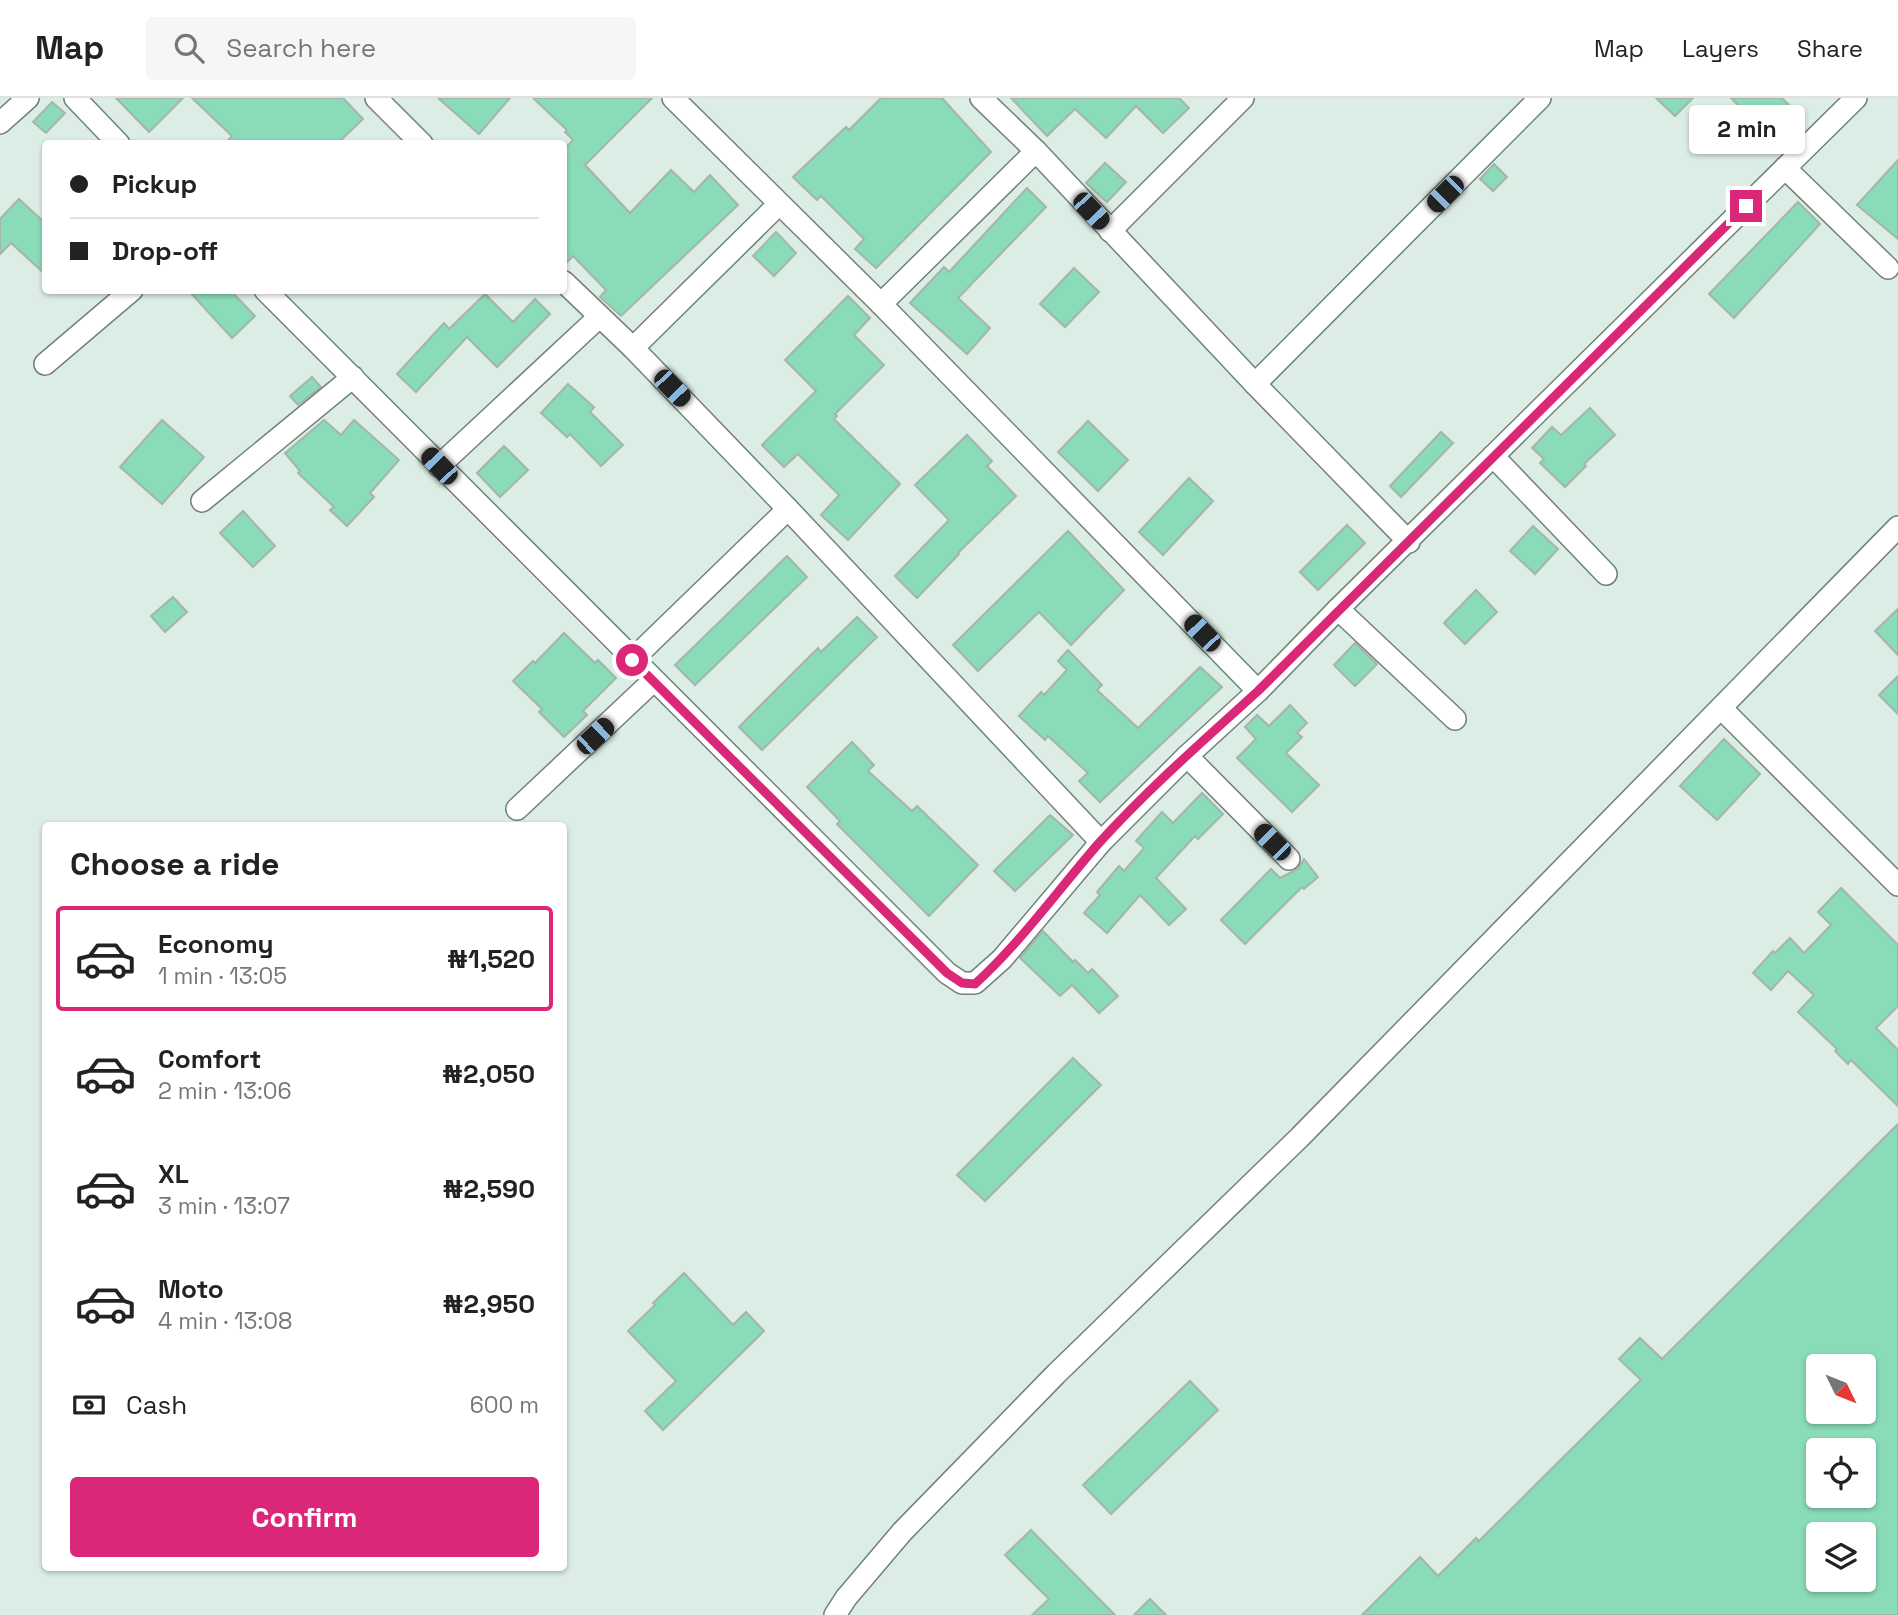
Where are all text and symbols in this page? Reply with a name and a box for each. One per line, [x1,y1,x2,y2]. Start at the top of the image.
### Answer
search box [146,17,636,80]
text: Map [35,27,104,69]
icon: search [170,29,208,67]
text: Search here [226,31,376,65]
text: Map [1594,33,1644,64]
text: Layers [1682,33,1759,64]
text: Share [1797,33,1863,64]
callout: 2 min [1688,105,1804,154]
text: 2 min [1717,114,1777,144]
text: Pickup [112,167,197,201]
car [1423,172,1468,216]
car [1069,188,1114,234]
route end [1730,190,1762,222]
text: Drop-off [112,234,218,268]
car [650,366,695,410]
car [417,444,462,488]
car [1180,611,1225,655]
route start [616,644,648,676]
car [573,714,618,758]
car [1250,820,1295,864]
text: Choose a ride [70,844,280,884]
icon: car [74,927,137,990]
text: Economy [158,927,274,961]
text: ₦1,520 [447,942,535,976]
text: 1 min · 13:05 [158,961,287,991]
icon: car [74,1042,137,1105]
text: Comfort [158,1042,261,1076]
text: ₦2,050 [442,1057,535,1091]
text: 2 min · 13:06 [158,1076,292,1106]
icon: car [74,1157,137,1220]
text: XL [158,1157,189,1191]
text: ₦2,590 [442,1172,535,1206]
text: 3 min · 13:07 [158,1191,290,1221]
icon: car [74,1272,137,1335]
text: Moto [158,1272,224,1306]
text: ₦2,950 [442,1287,535,1321]
text: 4 min · 13:08 [158,1306,292,1336]
north arrow [1806,1354,1876,1424]
map controls [1806,1354,1876,1592]
icon: cash [70,1386,108,1424]
text: Cash [126,1388,187,1422]
text: 600 m [470,1390,539,1420]
button: locate [1806,1438,1876,1508]
button: Confirm [70,1477,539,1557]
button: layers [1806,1522,1876,1592]

